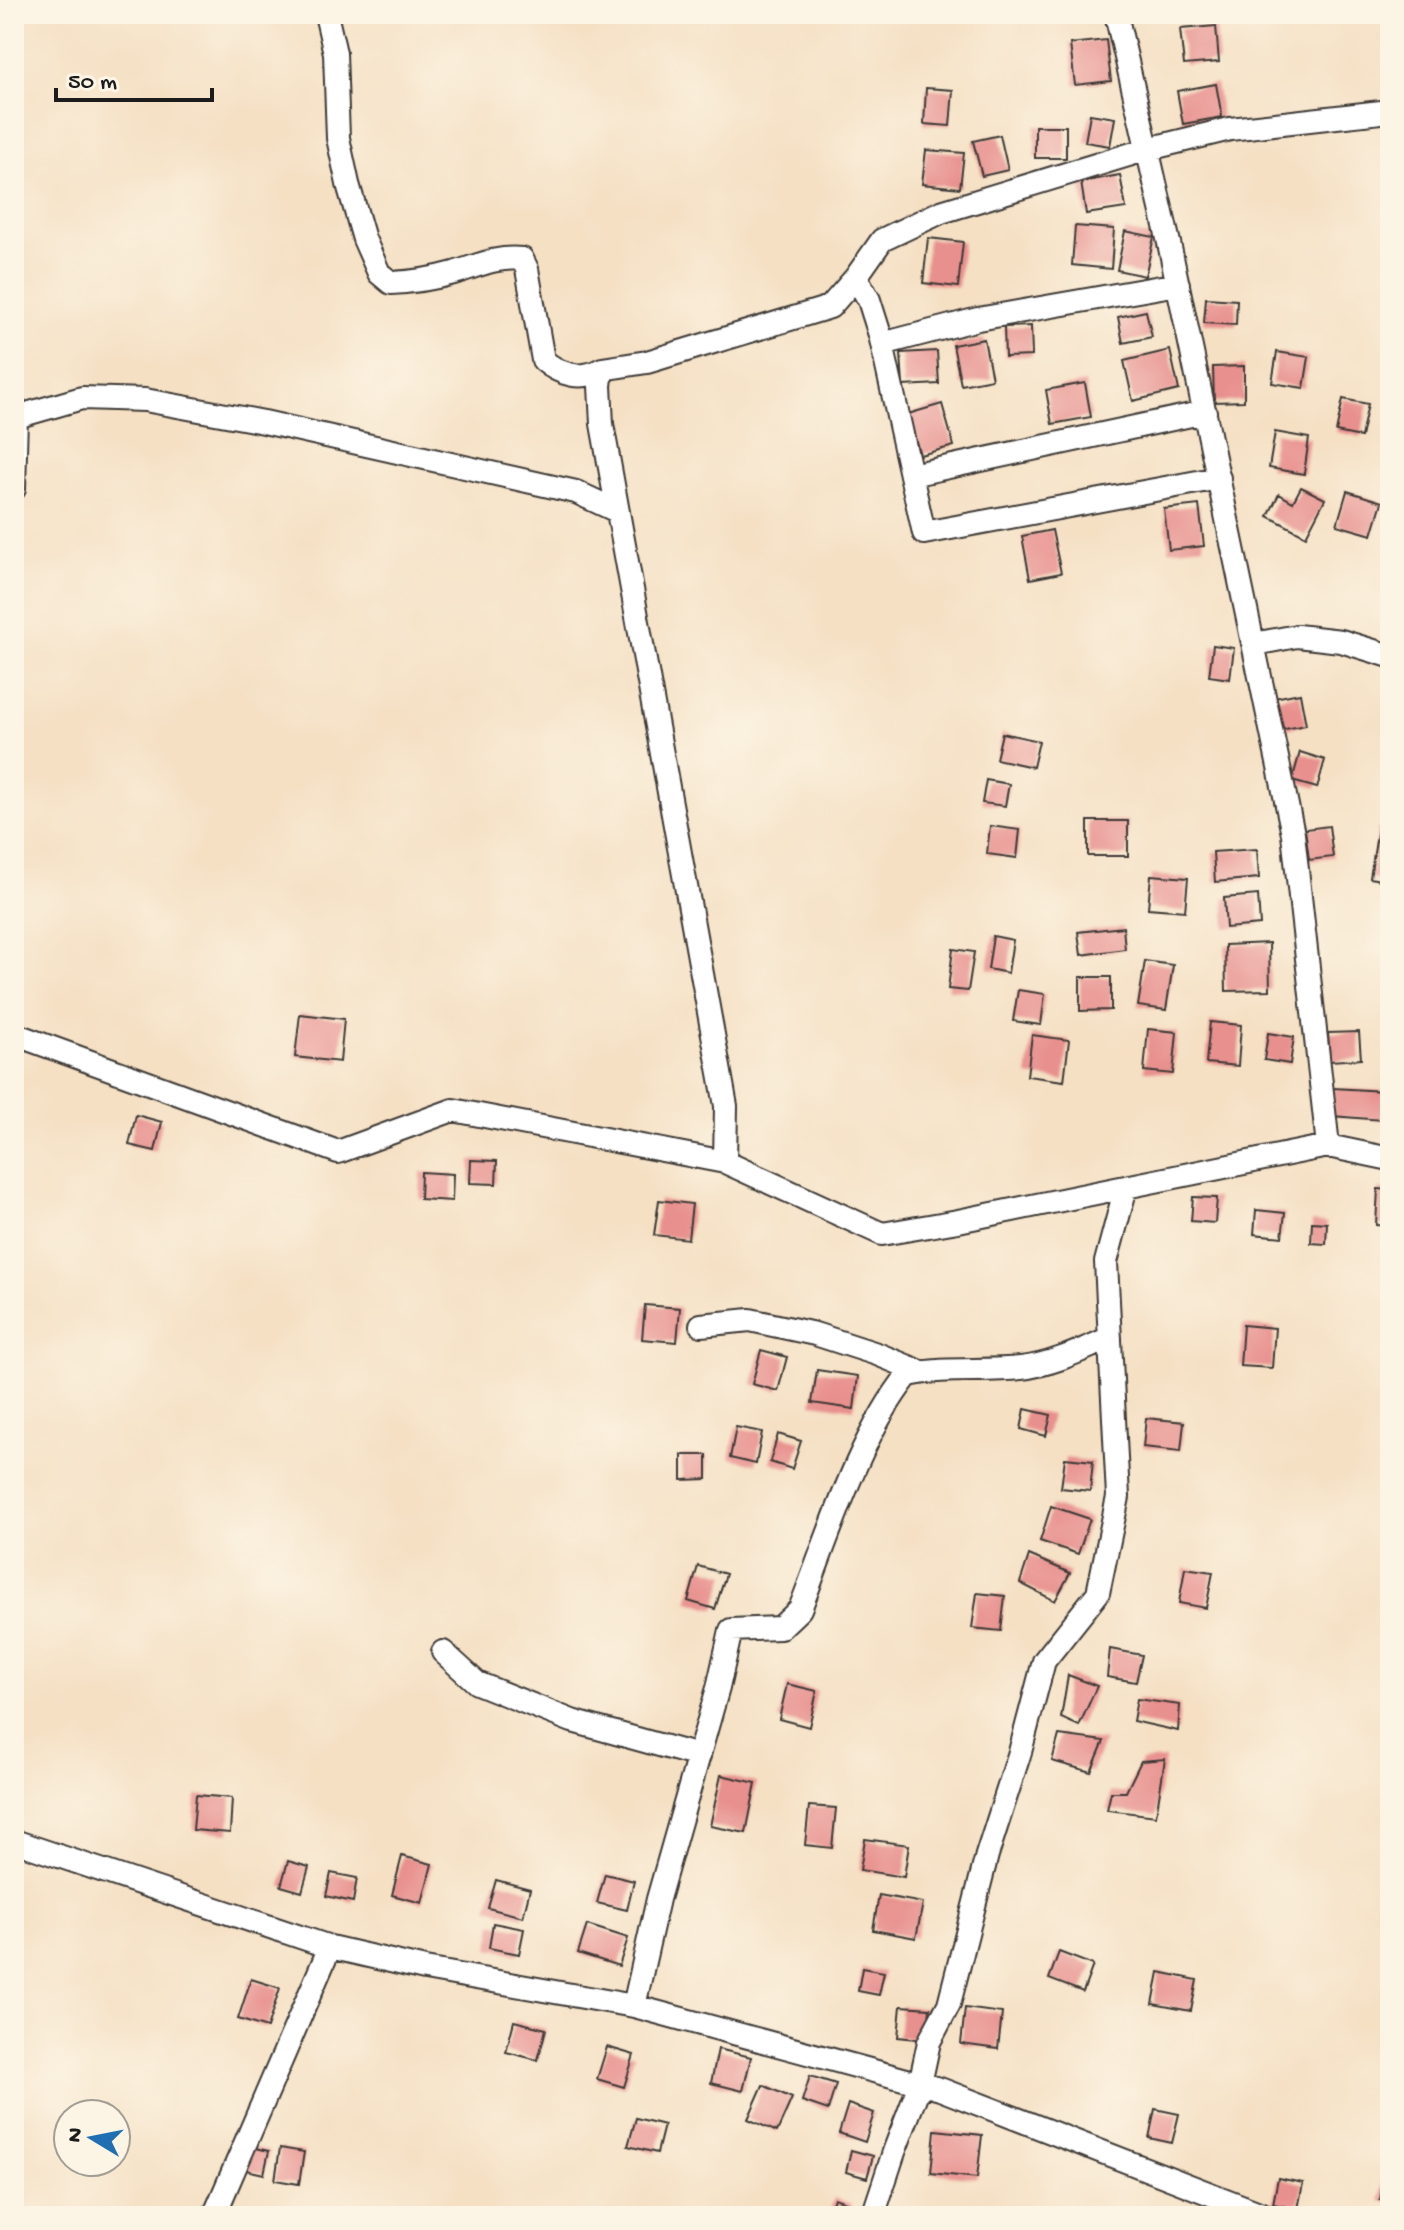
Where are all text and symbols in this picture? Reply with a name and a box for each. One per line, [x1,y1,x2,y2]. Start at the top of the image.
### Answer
scale bar [56,52,212,102]
text: 50 m [68,69,117,98]
north arrow [52,2098,132,2178]
text: N [62,2126,90,2145]

